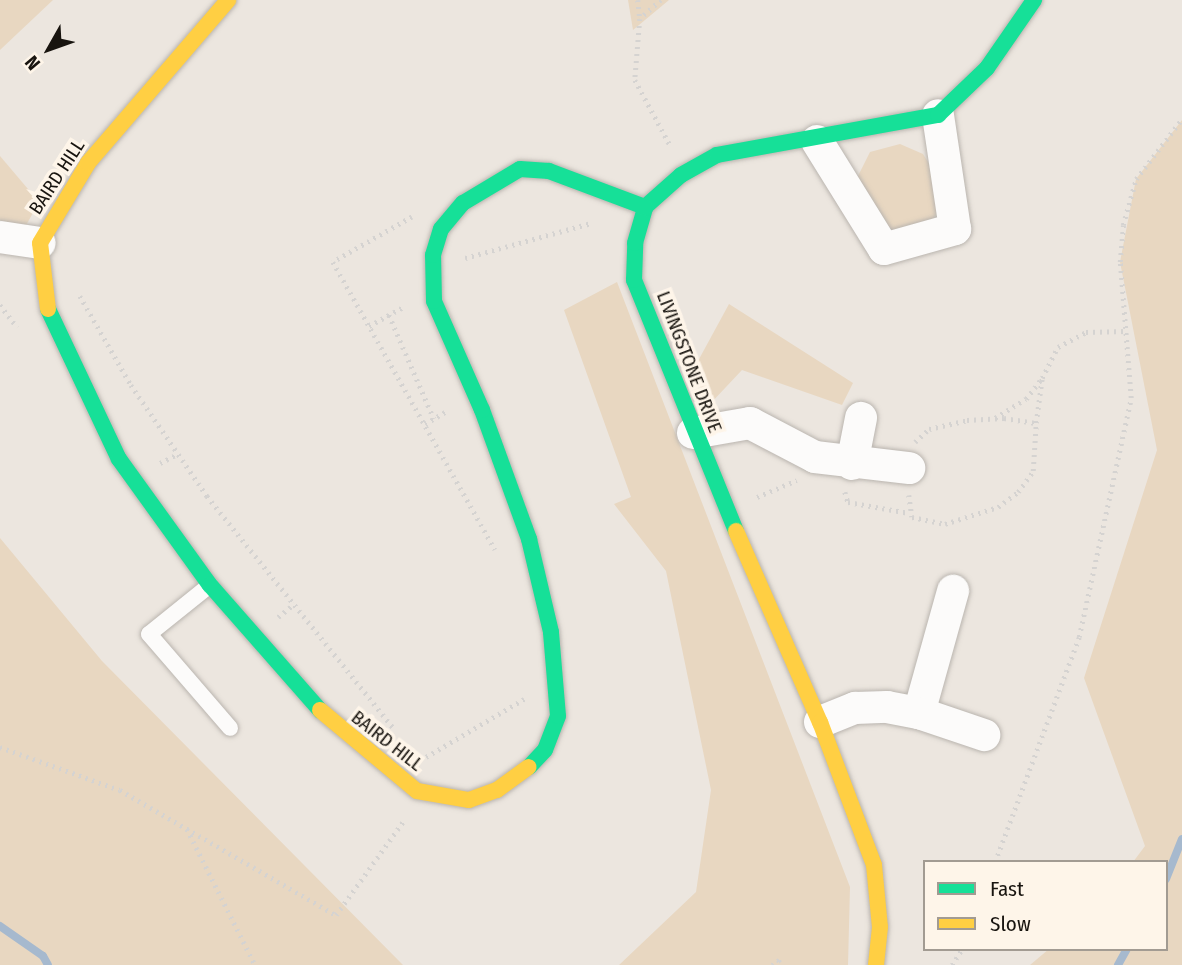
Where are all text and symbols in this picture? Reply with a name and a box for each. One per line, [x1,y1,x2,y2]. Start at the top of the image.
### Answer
north arrow [14,14,84,84]
text: N [20,51,45,75]
street label: BAIRD HILL [24,135,90,219]
street label: LIVINGSTONE DRIVE [652,288,726,436]
street label: BAIRD HILL [347,706,427,776]
legend [923,860,1168,951]
text: Fast [990,876,1024,902]
text: Slow [990,911,1031,937]

